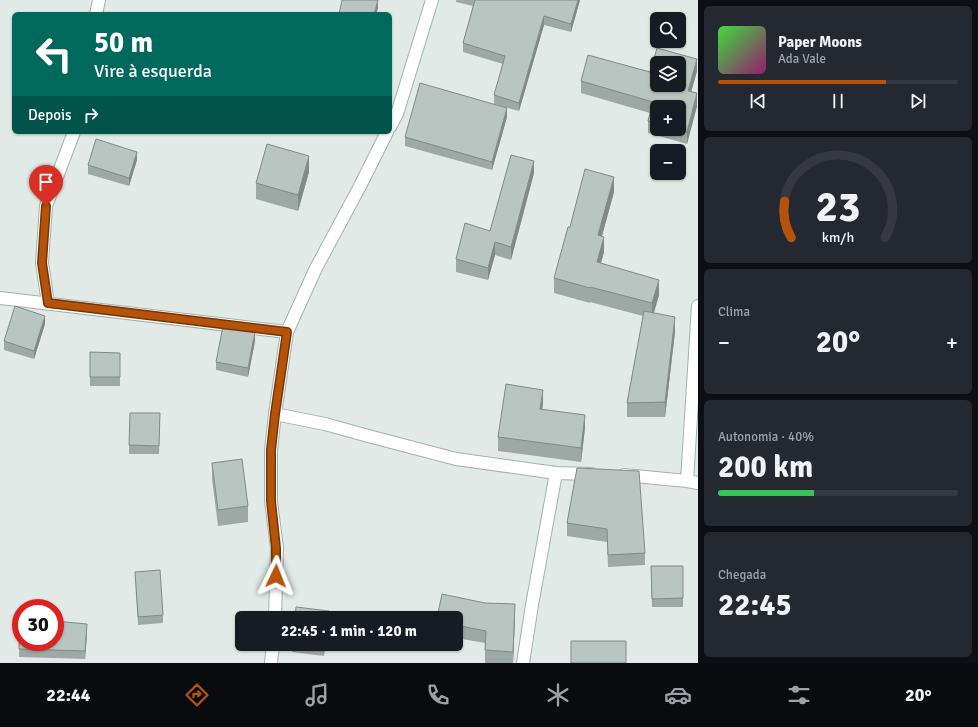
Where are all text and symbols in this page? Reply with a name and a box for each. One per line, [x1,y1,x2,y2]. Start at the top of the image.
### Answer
map controls [650,12,686,180]
button: search [650,12,686,48]
text: 50 m [94,26,153,60]
icon: left [28,28,80,80]
text: Paper Moons [778,33,862,51]
text: Ada Vale [778,51,826,67]
button: layers [650,56,686,92]
text: Vire à esquerda [94,60,212,82]
icon: previous [747,90,769,112]
icon: pause [827,90,849,112]
icon: next [907,90,929,112]
button: + [650,100,686,136]
icon: right [80,104,102,126]
text: Depois [28,106,72,124]
button: − [650,144,686,180]
pin [29,165,63,206]
icon: arrive [35,171,57,193]
text: 23 [816,182,860,233]
text: km/h [822,229,854,246]
text: Clima [718,304,750,320]
text: 20° [816,324,860,361]
text: − [718,329,730,356]
text: + [946,329,958,356]
text: Autonomia · 40% [718,429,814,445]
text: 200 km [718,449,813,486]
position arrow [255,555,297,597]
text: Chegada [718,567,766,583]
text: 22:45 [718,587,792,624]
speed limit sign: 30 [12,599,64,651]
text: 22:45 · 1 min · 120 m [281,622,417,640]
icon: directions [183,681,211,709]
icon: music [303,681,331,709]
icon: phone [424,681,452,709]
icon: climate [544,681,572,709]
icon: car [664,681,692,709]
icon: filters [785,681,813,709]
text: 22:44 [46,684,90,706]
text: 20° [905,684,932,706]

